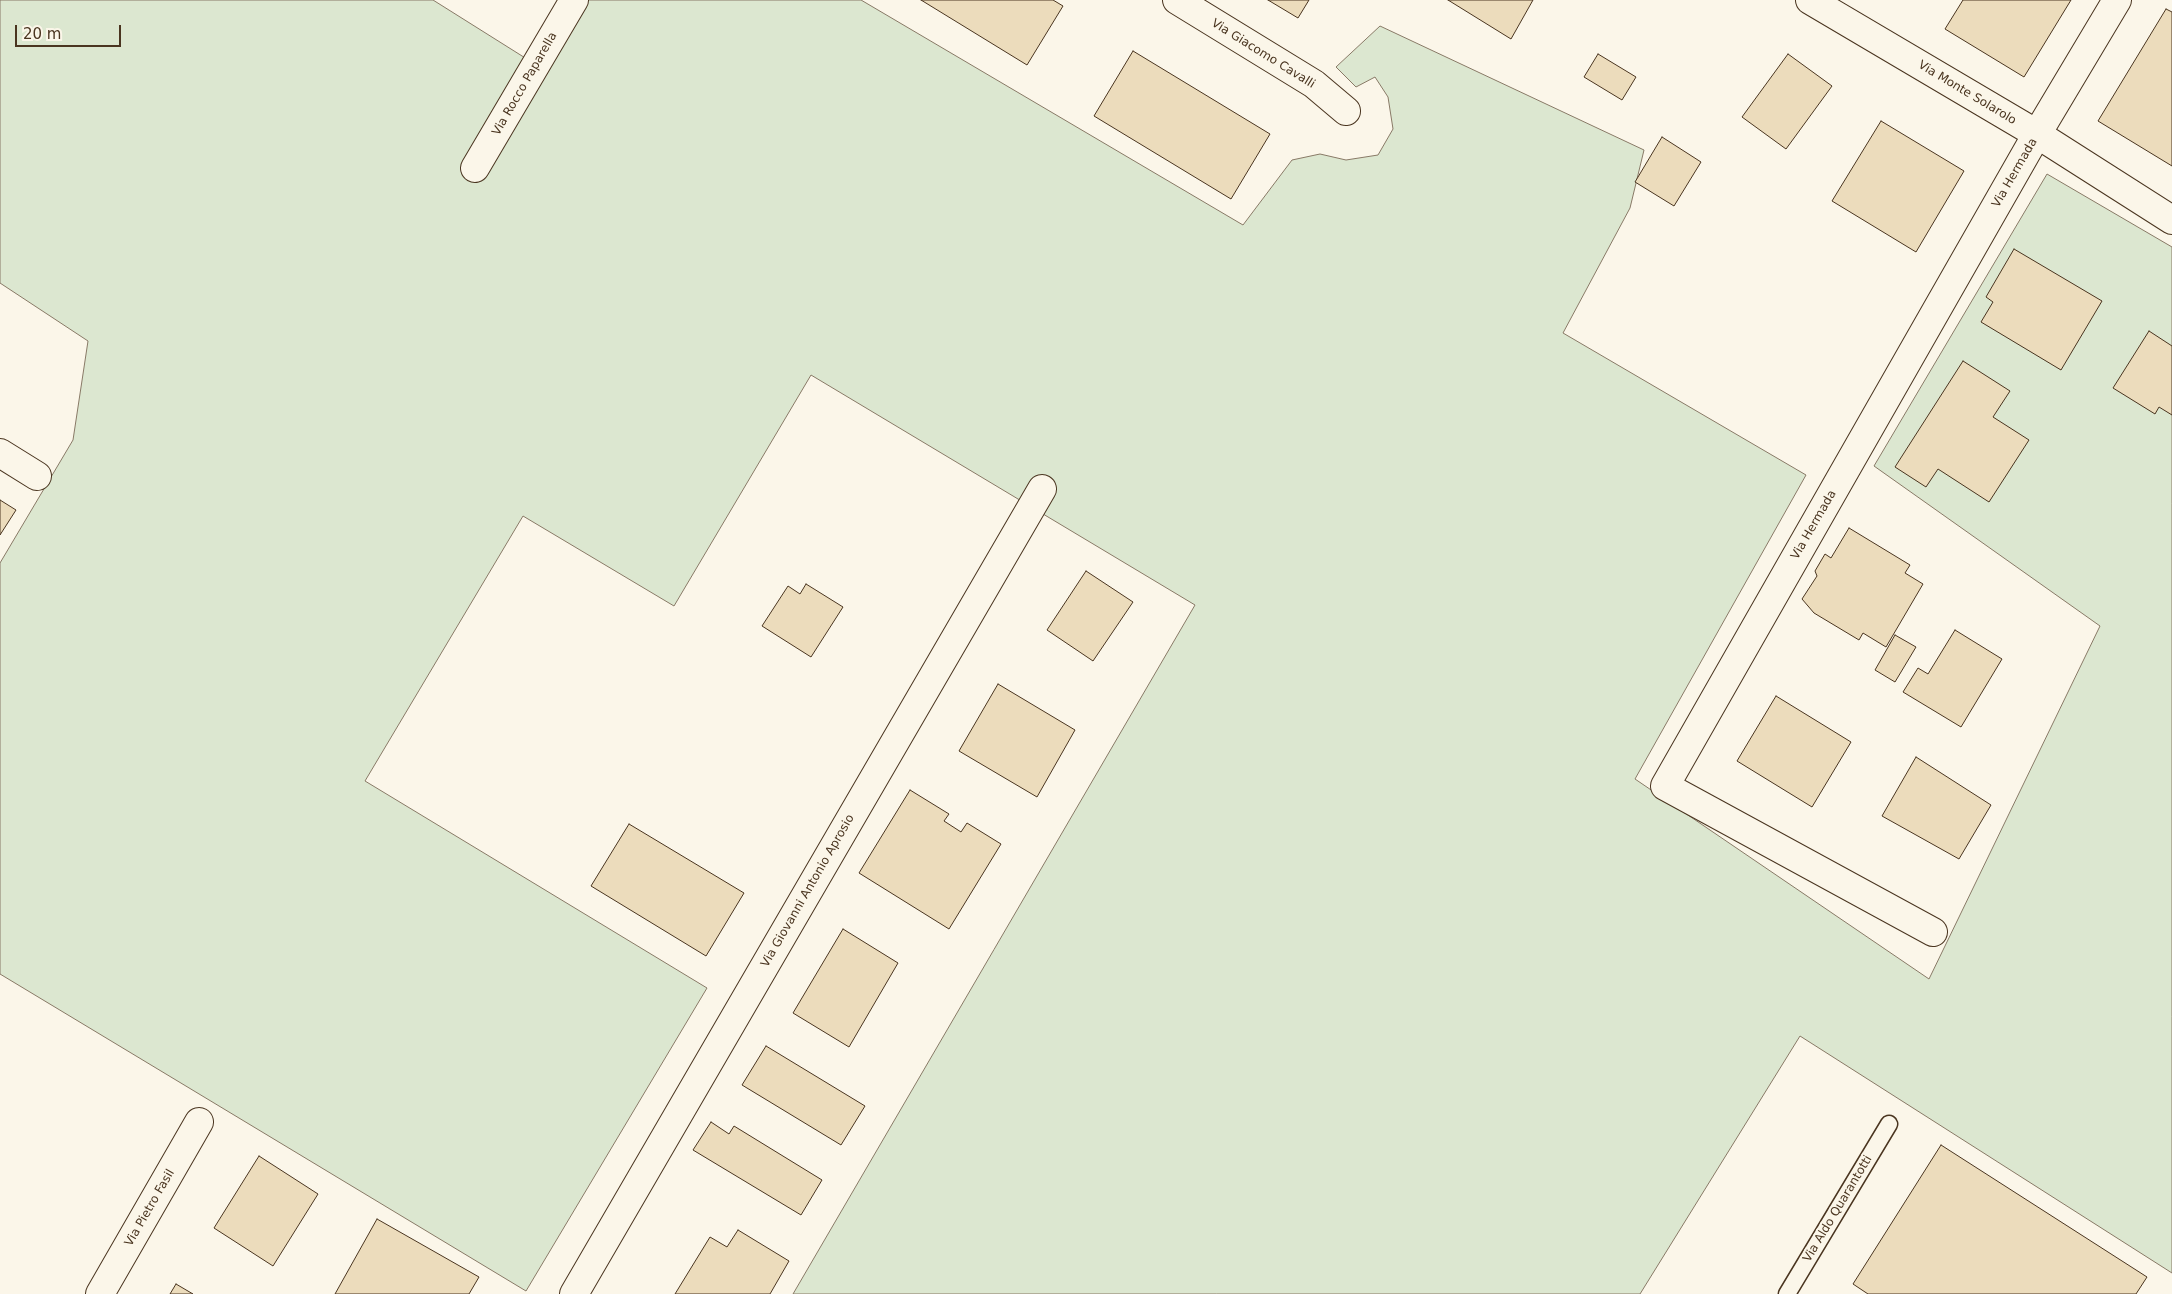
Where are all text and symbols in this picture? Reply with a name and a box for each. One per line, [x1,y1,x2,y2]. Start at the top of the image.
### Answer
scale bar [18,15,124,47]
street label: Via Giacomo Cavalli [1209,16,1317,92]
text: 20 m [23,25,61,43]
street label: Via Rocco Paparella [490,30,560,138]
street label: Via Monte Solarolo [1915,58,2019,128]
street label: Via Hermada [1989,136,2041,210]
street label: Via Hermada [1788,488,1840,562]
street label: Via Giovanni Antonio Aprosio [758,812,858,970]
street label: Via Aldo Quarantotti [1800,1153,1876,1265]
street label: Via Pietro Fasil [122,1167,178,1249]

